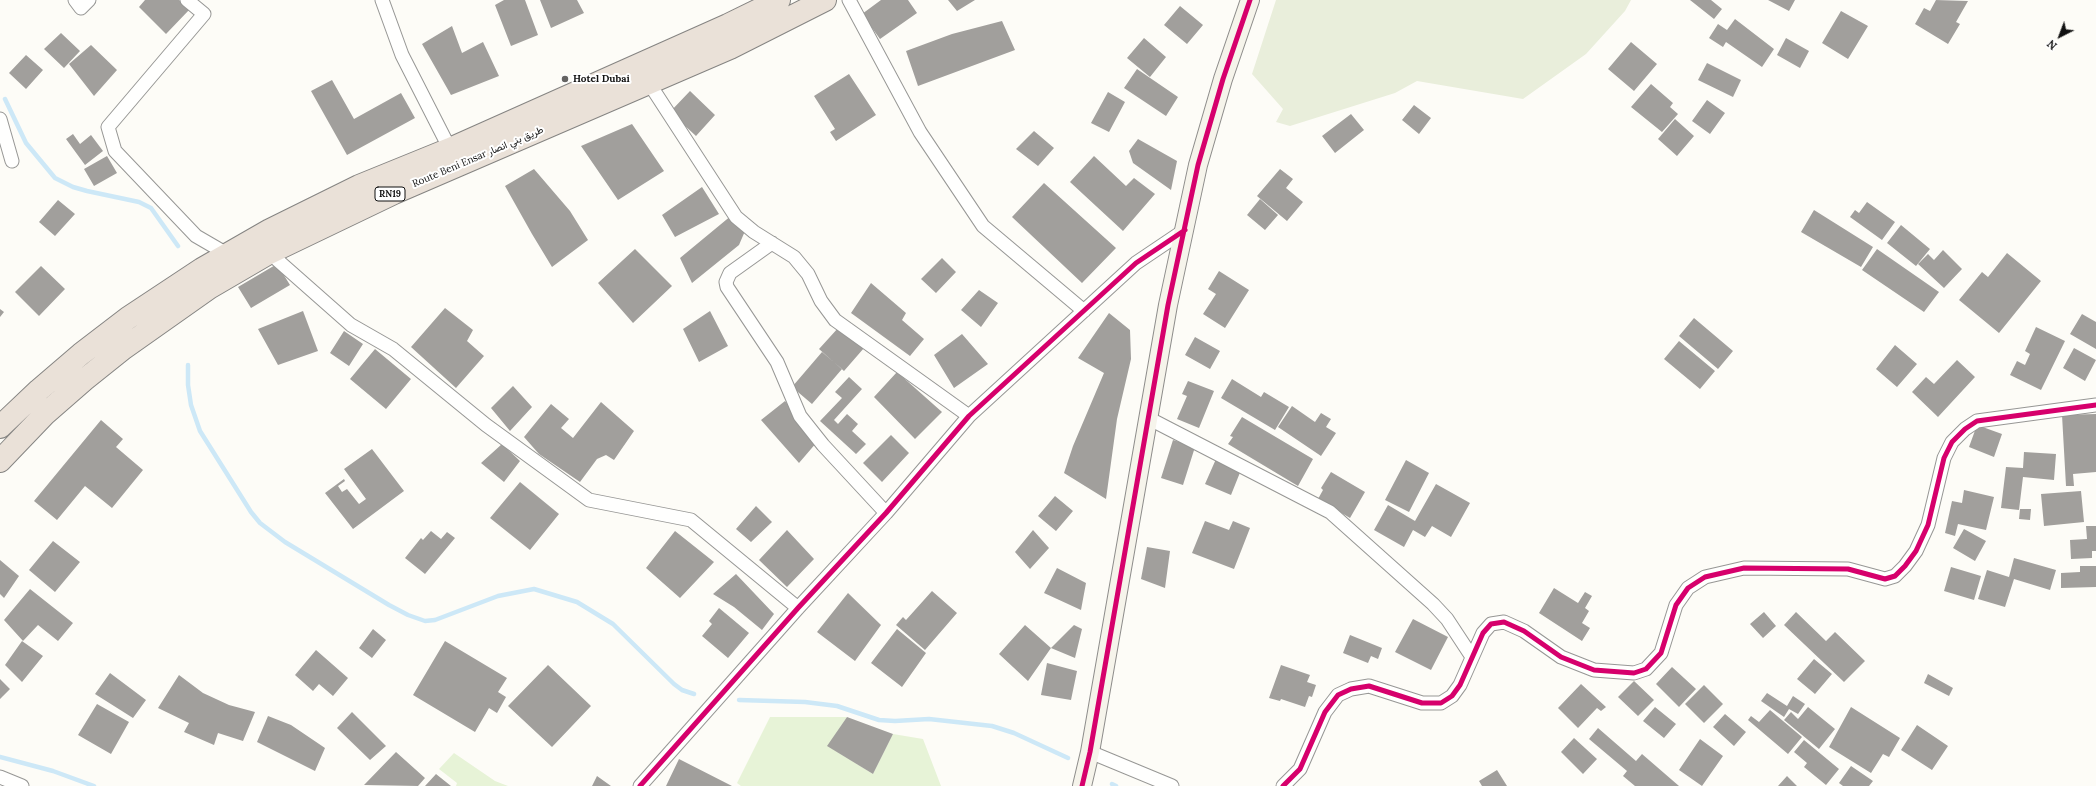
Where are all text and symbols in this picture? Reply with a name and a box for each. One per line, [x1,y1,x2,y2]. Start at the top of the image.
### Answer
north arrow [2040,16,2080,56]
text: N [2044,37,2060,53]
place label: Hotel Dubai [573,73,630,85]
marker: Hotel Dubai [560,74,570,84]
street label: Route Beni Ensar طريق بني انصار [411,124,545,190]
road number: RN19 [375,187,405,201]

